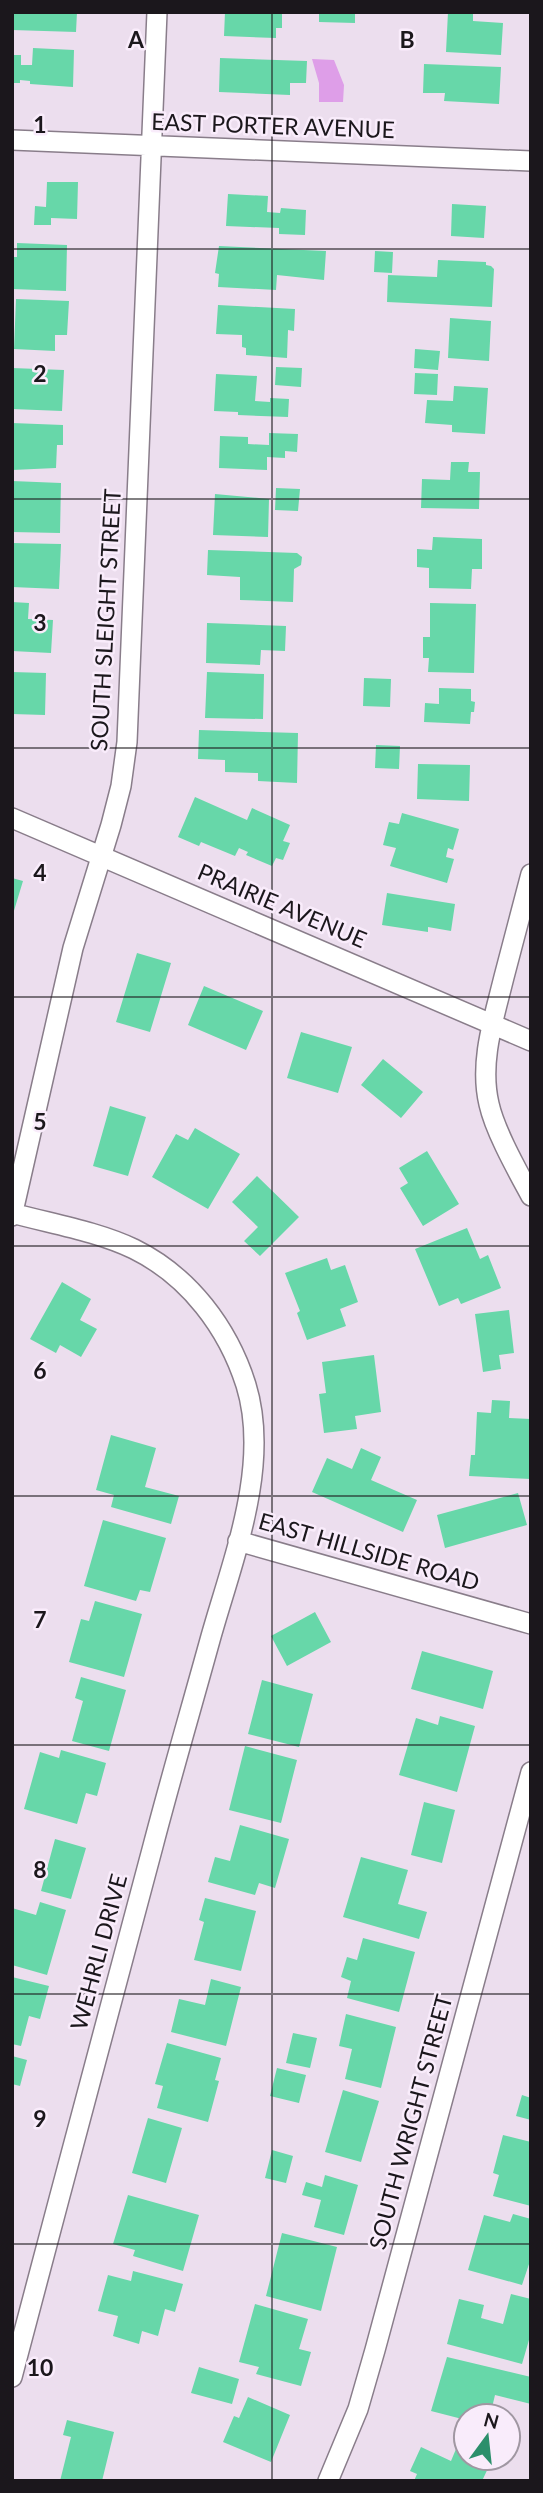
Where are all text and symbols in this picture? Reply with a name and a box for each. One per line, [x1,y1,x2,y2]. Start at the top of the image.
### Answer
text: A [127,25,145,53]
text: B [399,25,415,53]
street label: EAST PORTER AVENUE [151,107,395,143]
text: 1 [33,110,47,138]
text: 2 [33,359,47,387]
street label: SOUTH SLEIGHT STREET [84,488,126,752]
text: 3 [33,608,47,636]
street label: PRAIRIE AVENUE [194,857,371,953]
text: 4 [33,858,47,886]
text: 5 [33,1107,47,1135]
text: 6 [33,1356,47,1384]
street label: EAST HILLSIDE ROAD [256,1506,483,1596]
text: 7 [33,1605,47,1633]
text: 8 [33,1855,47,1883]
street label: WEHRLI DRIVE [64,1871,132,2033]
street label: SOUTH WRIGHT STREET [362,1991,458,2252]
text: 9 [33,2104,47,2132]
text: 10 [27,2353,53,2381]
north arrow [452,2402,522,2472]
text: N [481,2407,502,2433]

